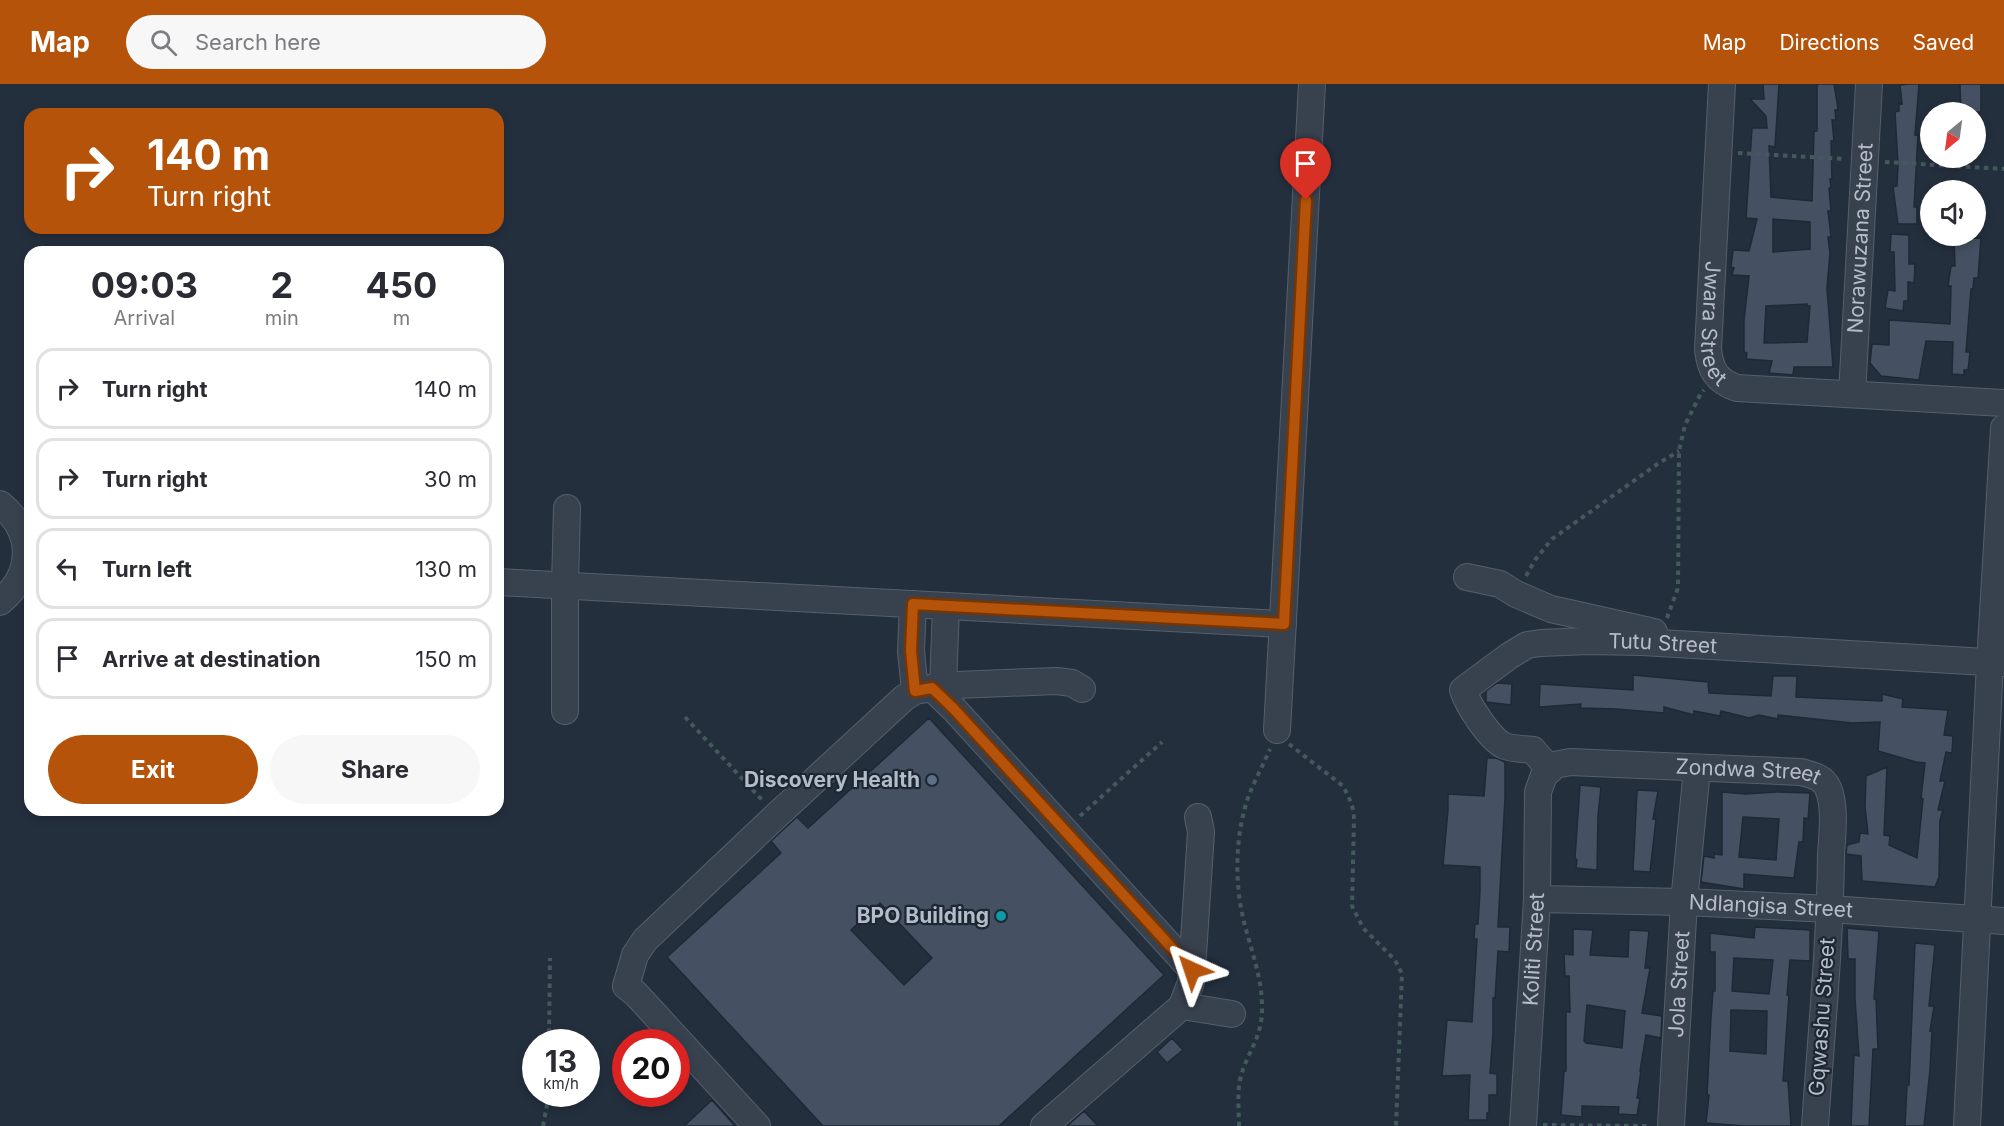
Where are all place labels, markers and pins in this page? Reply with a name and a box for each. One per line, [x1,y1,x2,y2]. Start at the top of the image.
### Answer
pin [1280,138,1331,200]
place label: Discovery Health [744,767,920,792]
marker: Discovery Health [925,773,939,787]
place label: BPO Building [857,903,989,928]
marker: BPO Building [994,909,1008,923]

